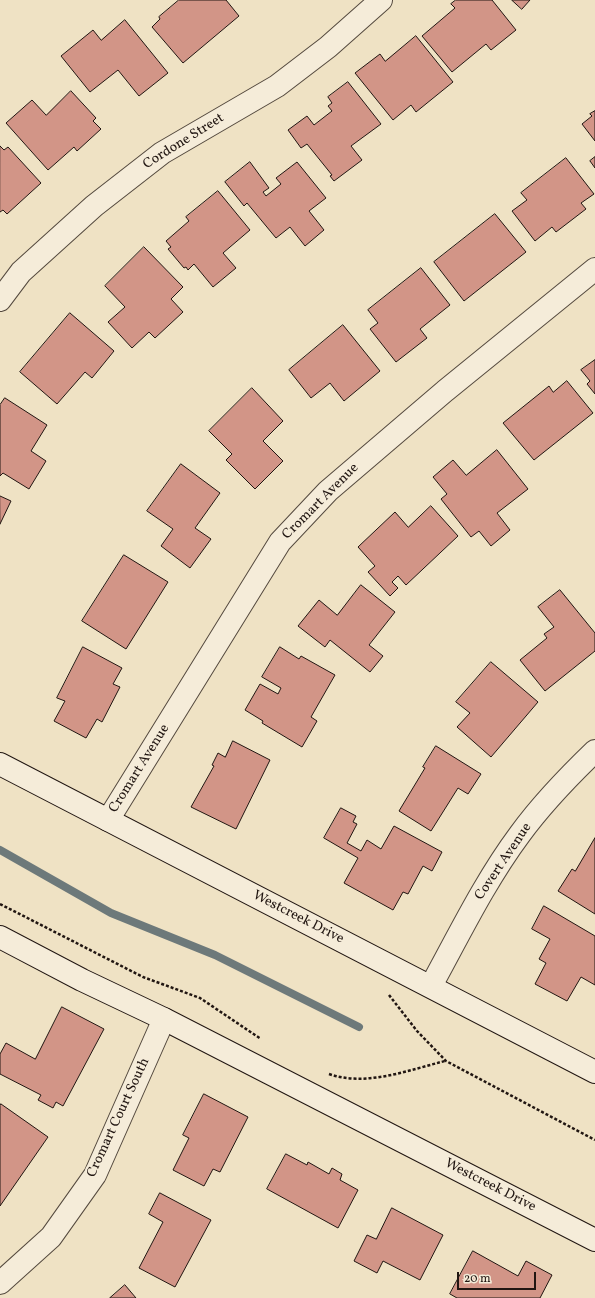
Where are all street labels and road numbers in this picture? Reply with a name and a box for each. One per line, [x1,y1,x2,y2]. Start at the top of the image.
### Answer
street label: Cordone Street [140,110,228,174]
street label: Cromart Avenue [279,460,363,544]
street label: Cromart Avenue [106,722,174,816]
street label: Covert Avenue [472,820,536,904]
street label: Westcreek Drive [249,888,347,948]
street label: Cromart Court South [84,1056,154,1180]
street label: Westcreek Drive [441,1156,539,1216]

